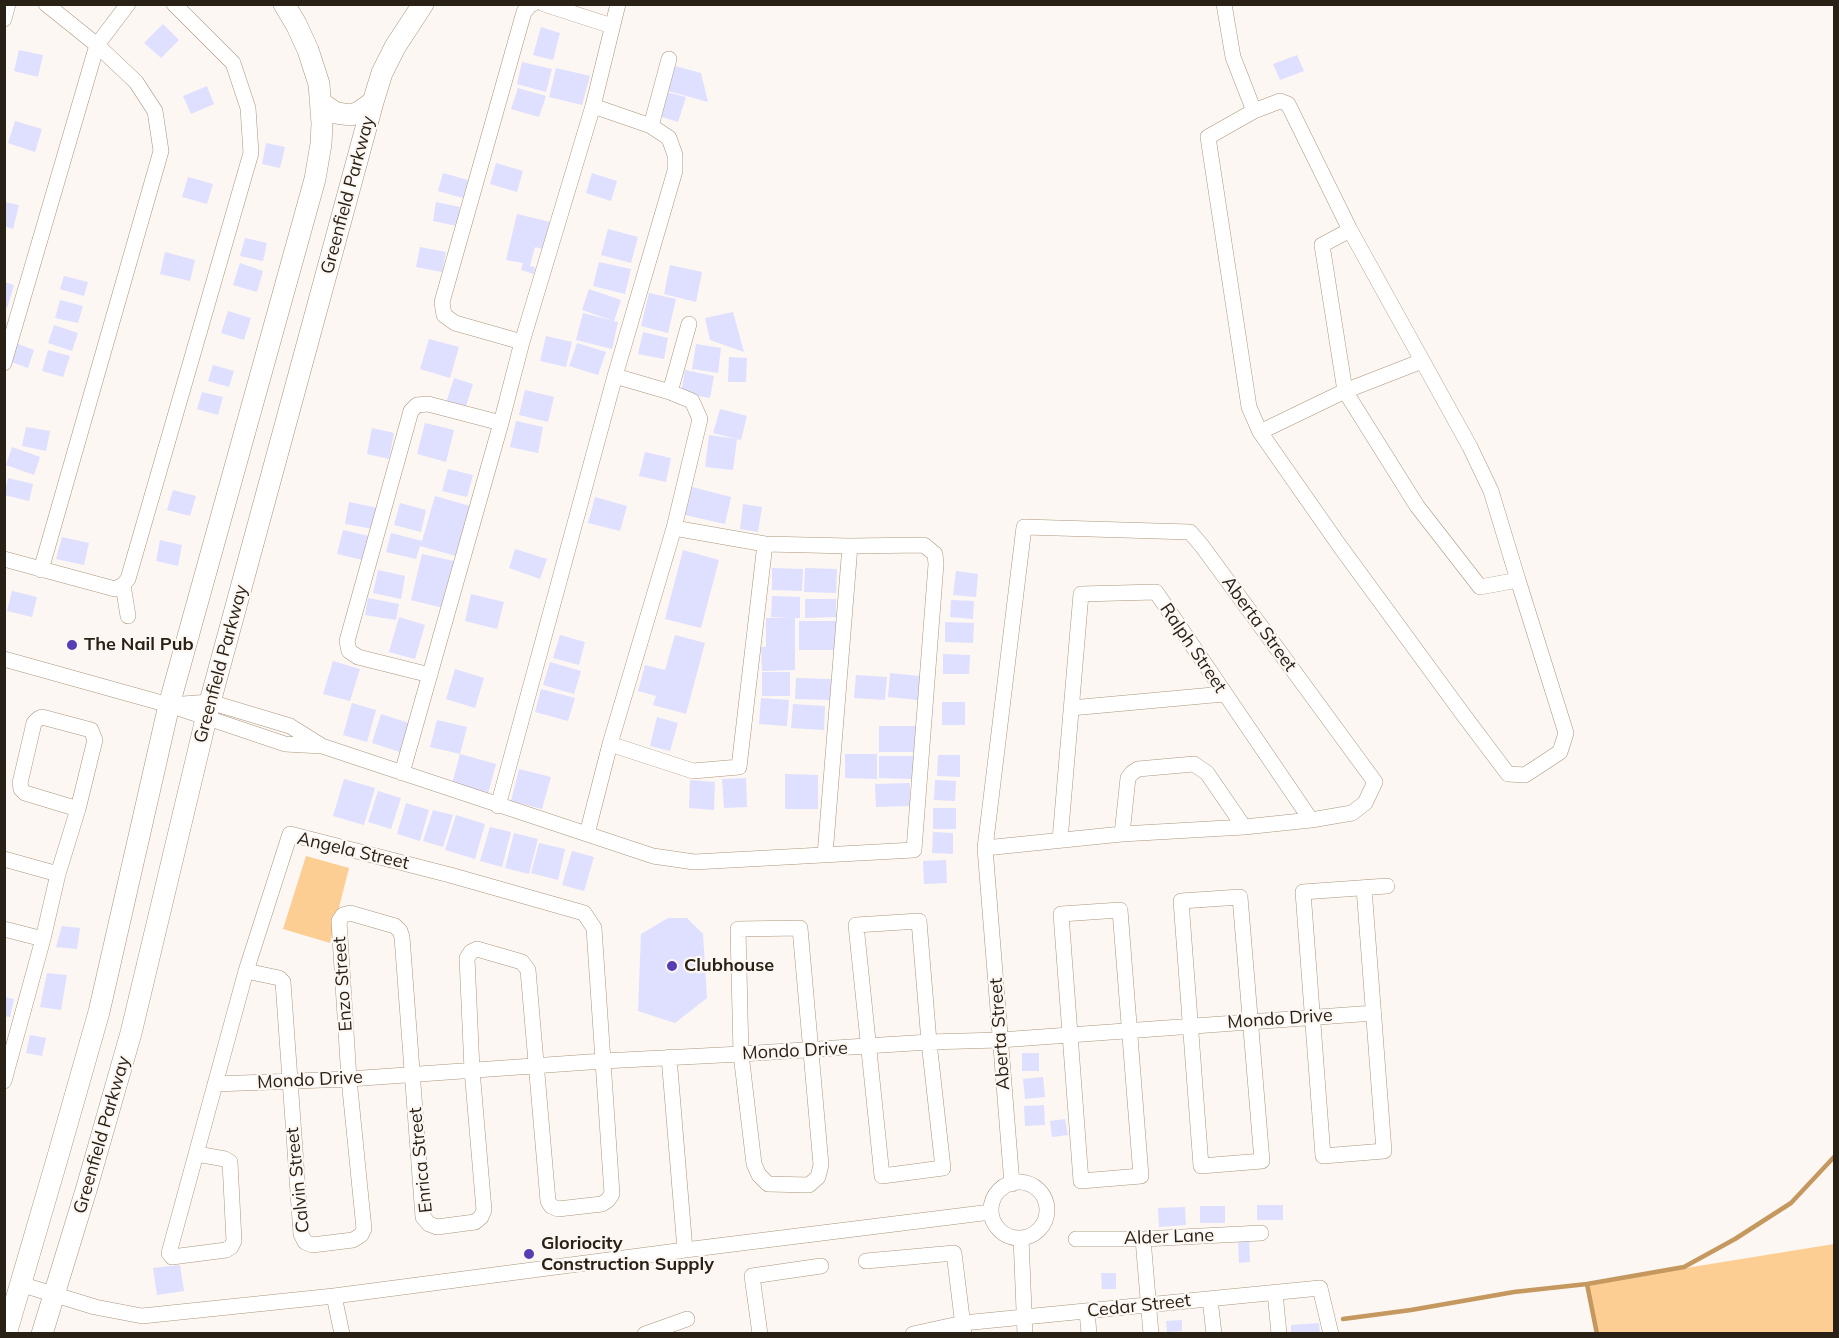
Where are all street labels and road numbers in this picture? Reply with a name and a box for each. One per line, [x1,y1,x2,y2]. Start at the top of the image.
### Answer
street label: Greenfield Parkway [316,114,380,276]
street label: Aberta Street [1217,572,1301,676]
street label: Greenfield Parkway [189,583,253,745]
street label: Ralph Street [1155,599,1231,697]
street label: Angela Street [295,828,411,874]
street label: Enzo Street [329,936,357,1032]
street label: Aberta Street [985,977,1015,1091]
street label: Mondo Drive [1227,1005,1333,1033]
street label: Mondo Drive [742,1037,848,1065]
street label: Greenfield Parkway [69,1054,135,1216]
street label: Mondo Drive [257,1066,363,1094]
street label: Enrica Street [405,1106,437,1214]
street label: Calvin Street [282,1126,314,1234]
street label: Alder Lane [1124,1225,1214,1249]
street label: Cedar Street [1086,1290,1192,1322]

